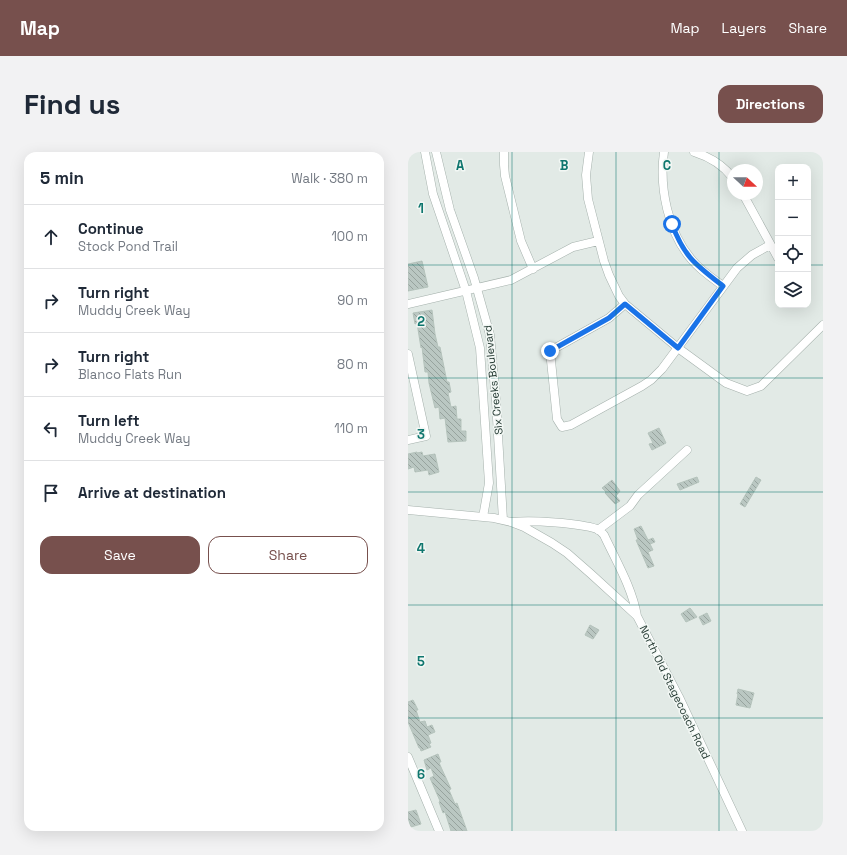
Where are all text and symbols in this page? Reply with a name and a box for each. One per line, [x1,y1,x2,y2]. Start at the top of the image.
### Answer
text: Map [20,16,60,41]
text: Map [670,19,700,37]
text: Layers [722,19,766,37]
text: Share [788,19,827,37]
button: Directions [718,85,823,123]
text: Find us [24,86,121,122]
text: A [456,157,465,174]
text: B [560,157,569,174]
text: C [663,157,671,174]
north arrow [727,164,763,200]
map controls [775,164,811,308]
button: + [775,164,811,200]
text: 5 min [40,167,84,189]
text: Walk · 380 m [291,170,368,187]
text: 1 [418,200,424,217]
button: − [775,200,811,236]
route start [663,215,681,233]
text: Continue [78,219,144,238]
icon: ahead [40,226,62,248]
text: 100 m [331,228,368,245]
button: locate [775,236,811,272]
text: Stock Pond Trail [78,238,178,255]
button: layers [775,272,811,308]
text: Turn right [78,283,149,302]
icon: right [40,290,62,312]
text: 90 m [337,292,368,309]
text: Muddy Creek Way [78,302,190,319]
text: 2 [417,313,425,330]
street label: Six Creeks Boulevard [480,324,506,436]
route end [541,342,559,360]
text: Turn right [78,347,149,366]
icon: right [40,354,62,376]
text: 80 m [337,356,368,373]
text: Blanco Flats Run [78,366,182,383]
text: Turn left [78,411,140,430]
icon: left [40,418,62,440]
text: 110 m [334,420,368,437]
text: 3 [417,426,425,443]
text: Muddy Creek Way [78,430,190,447]
icon: arrive [40,482,62,504]
text: Arrive at destination [78,483,226,502]
button: Save [40,536,200,574]
button: Share [208,536,368,574]
text: 4 [417,540,425,557]
street label: North Old Stagecoach Road [636,623,714,761]
text: 5 [417,653,425,670]
text: 6 [417,766,425,783]

